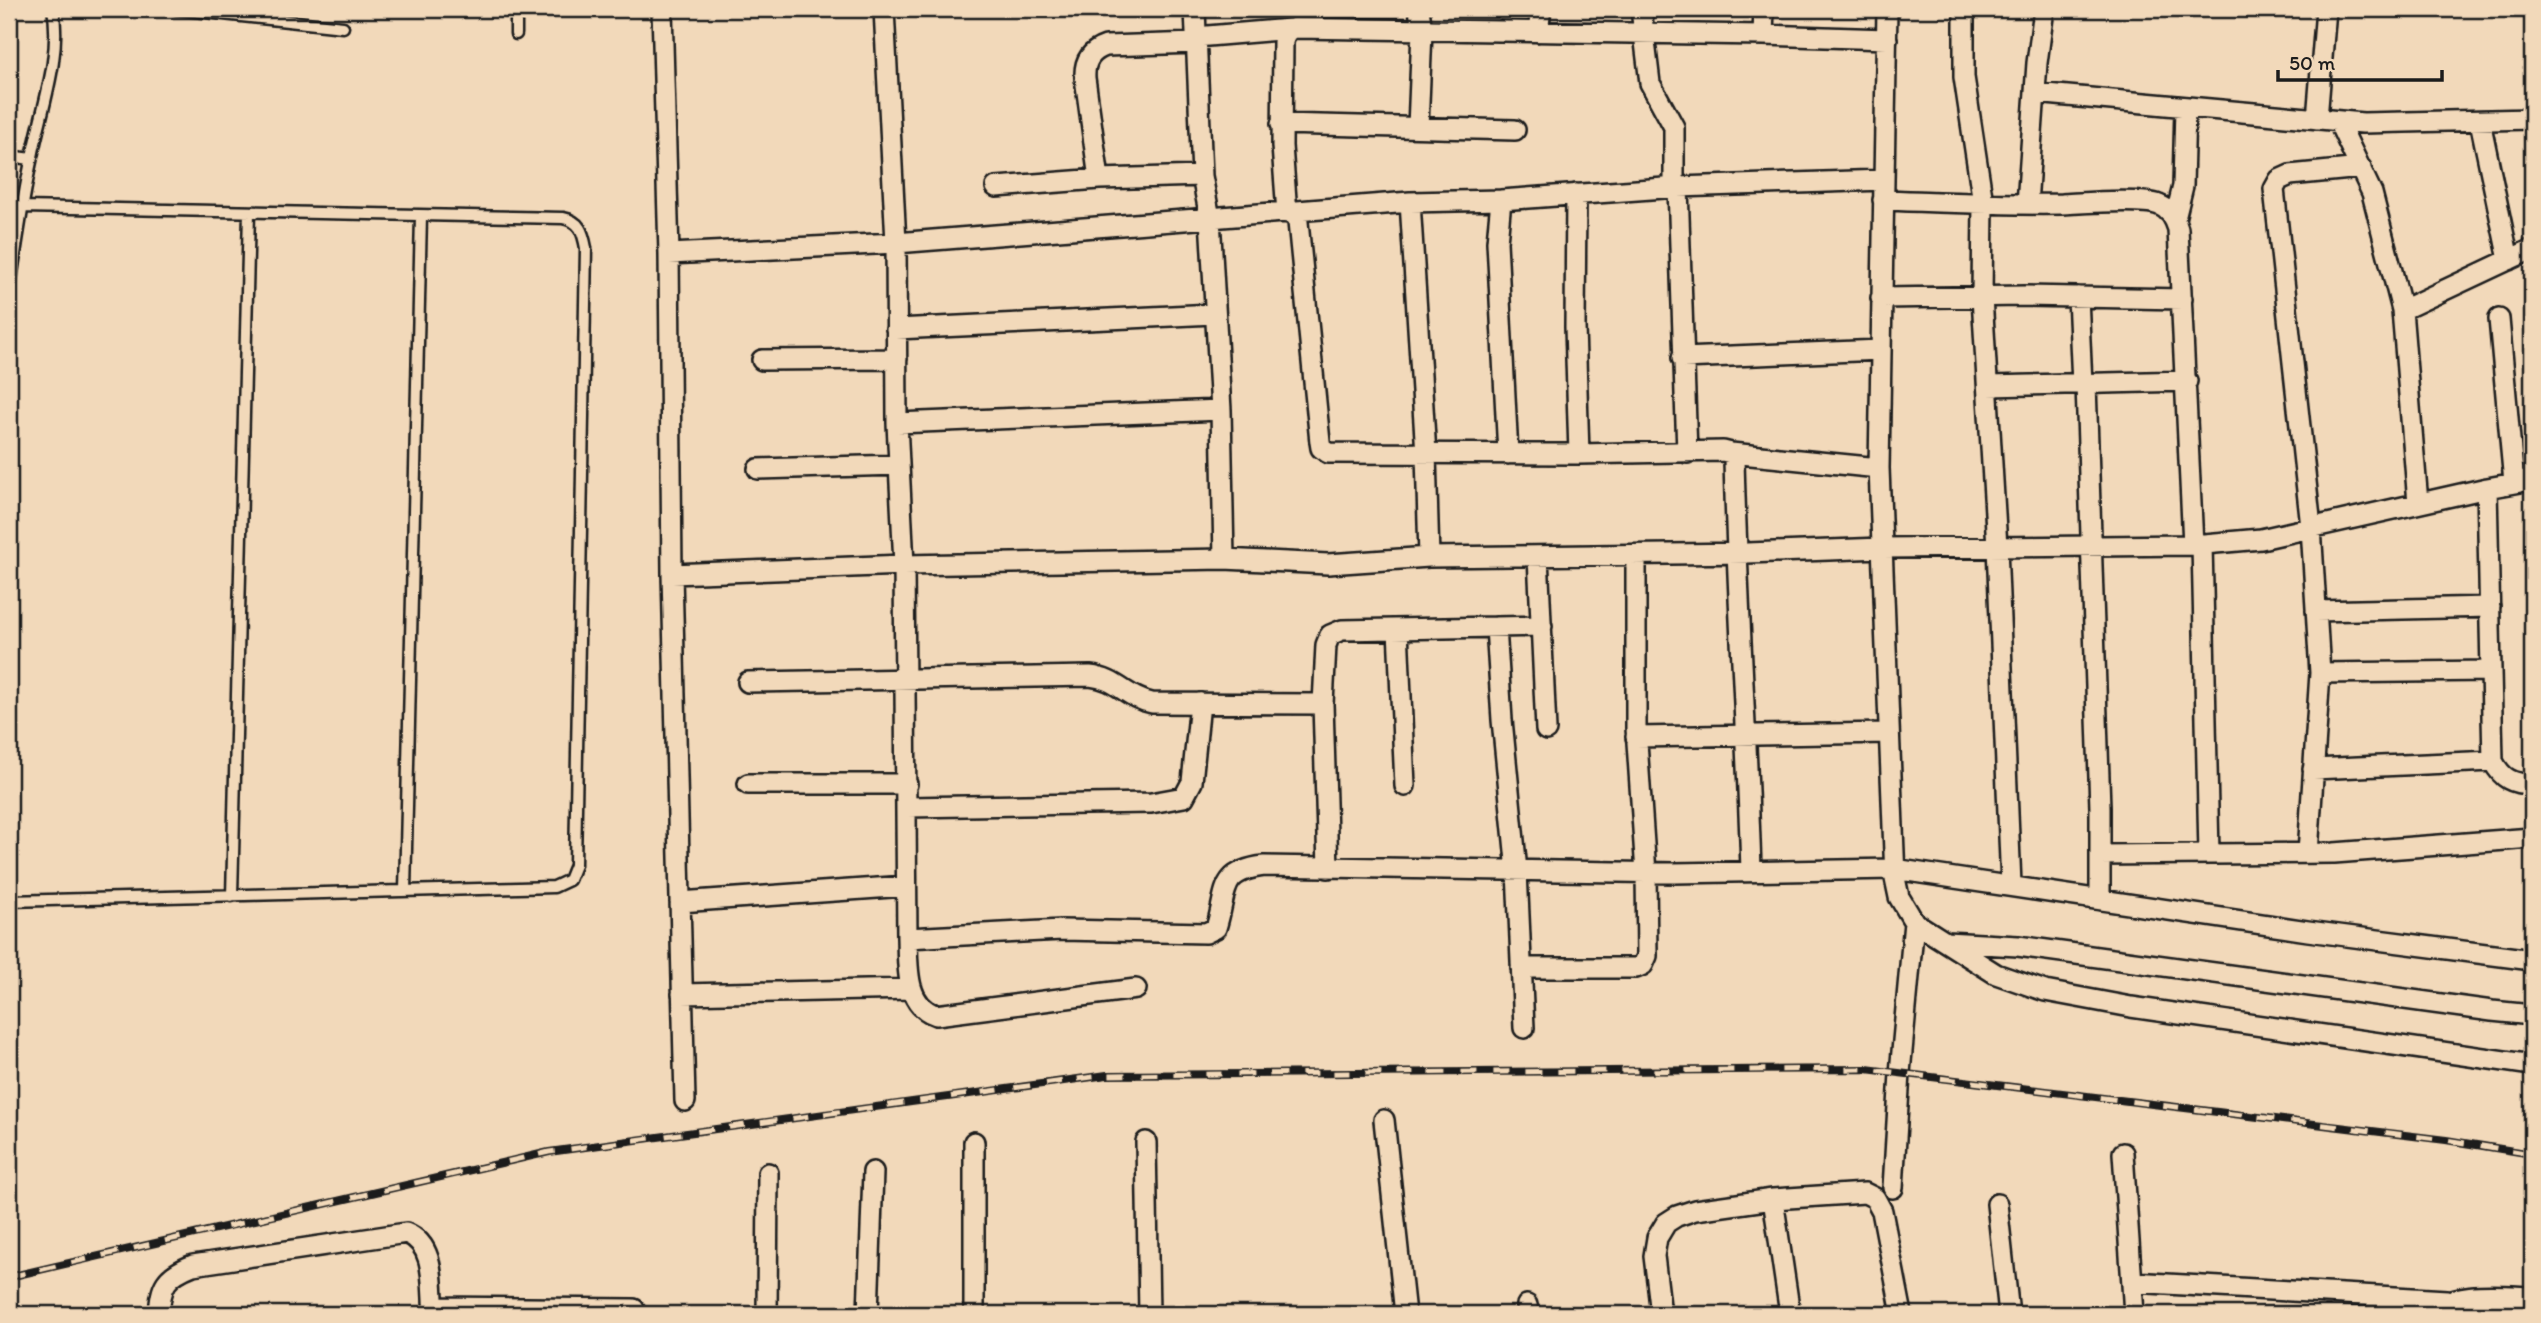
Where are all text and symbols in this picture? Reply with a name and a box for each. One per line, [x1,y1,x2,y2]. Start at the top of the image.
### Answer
scale bar [2278,38,2443,82]
text: 50 m [2289,50,2336,75]

